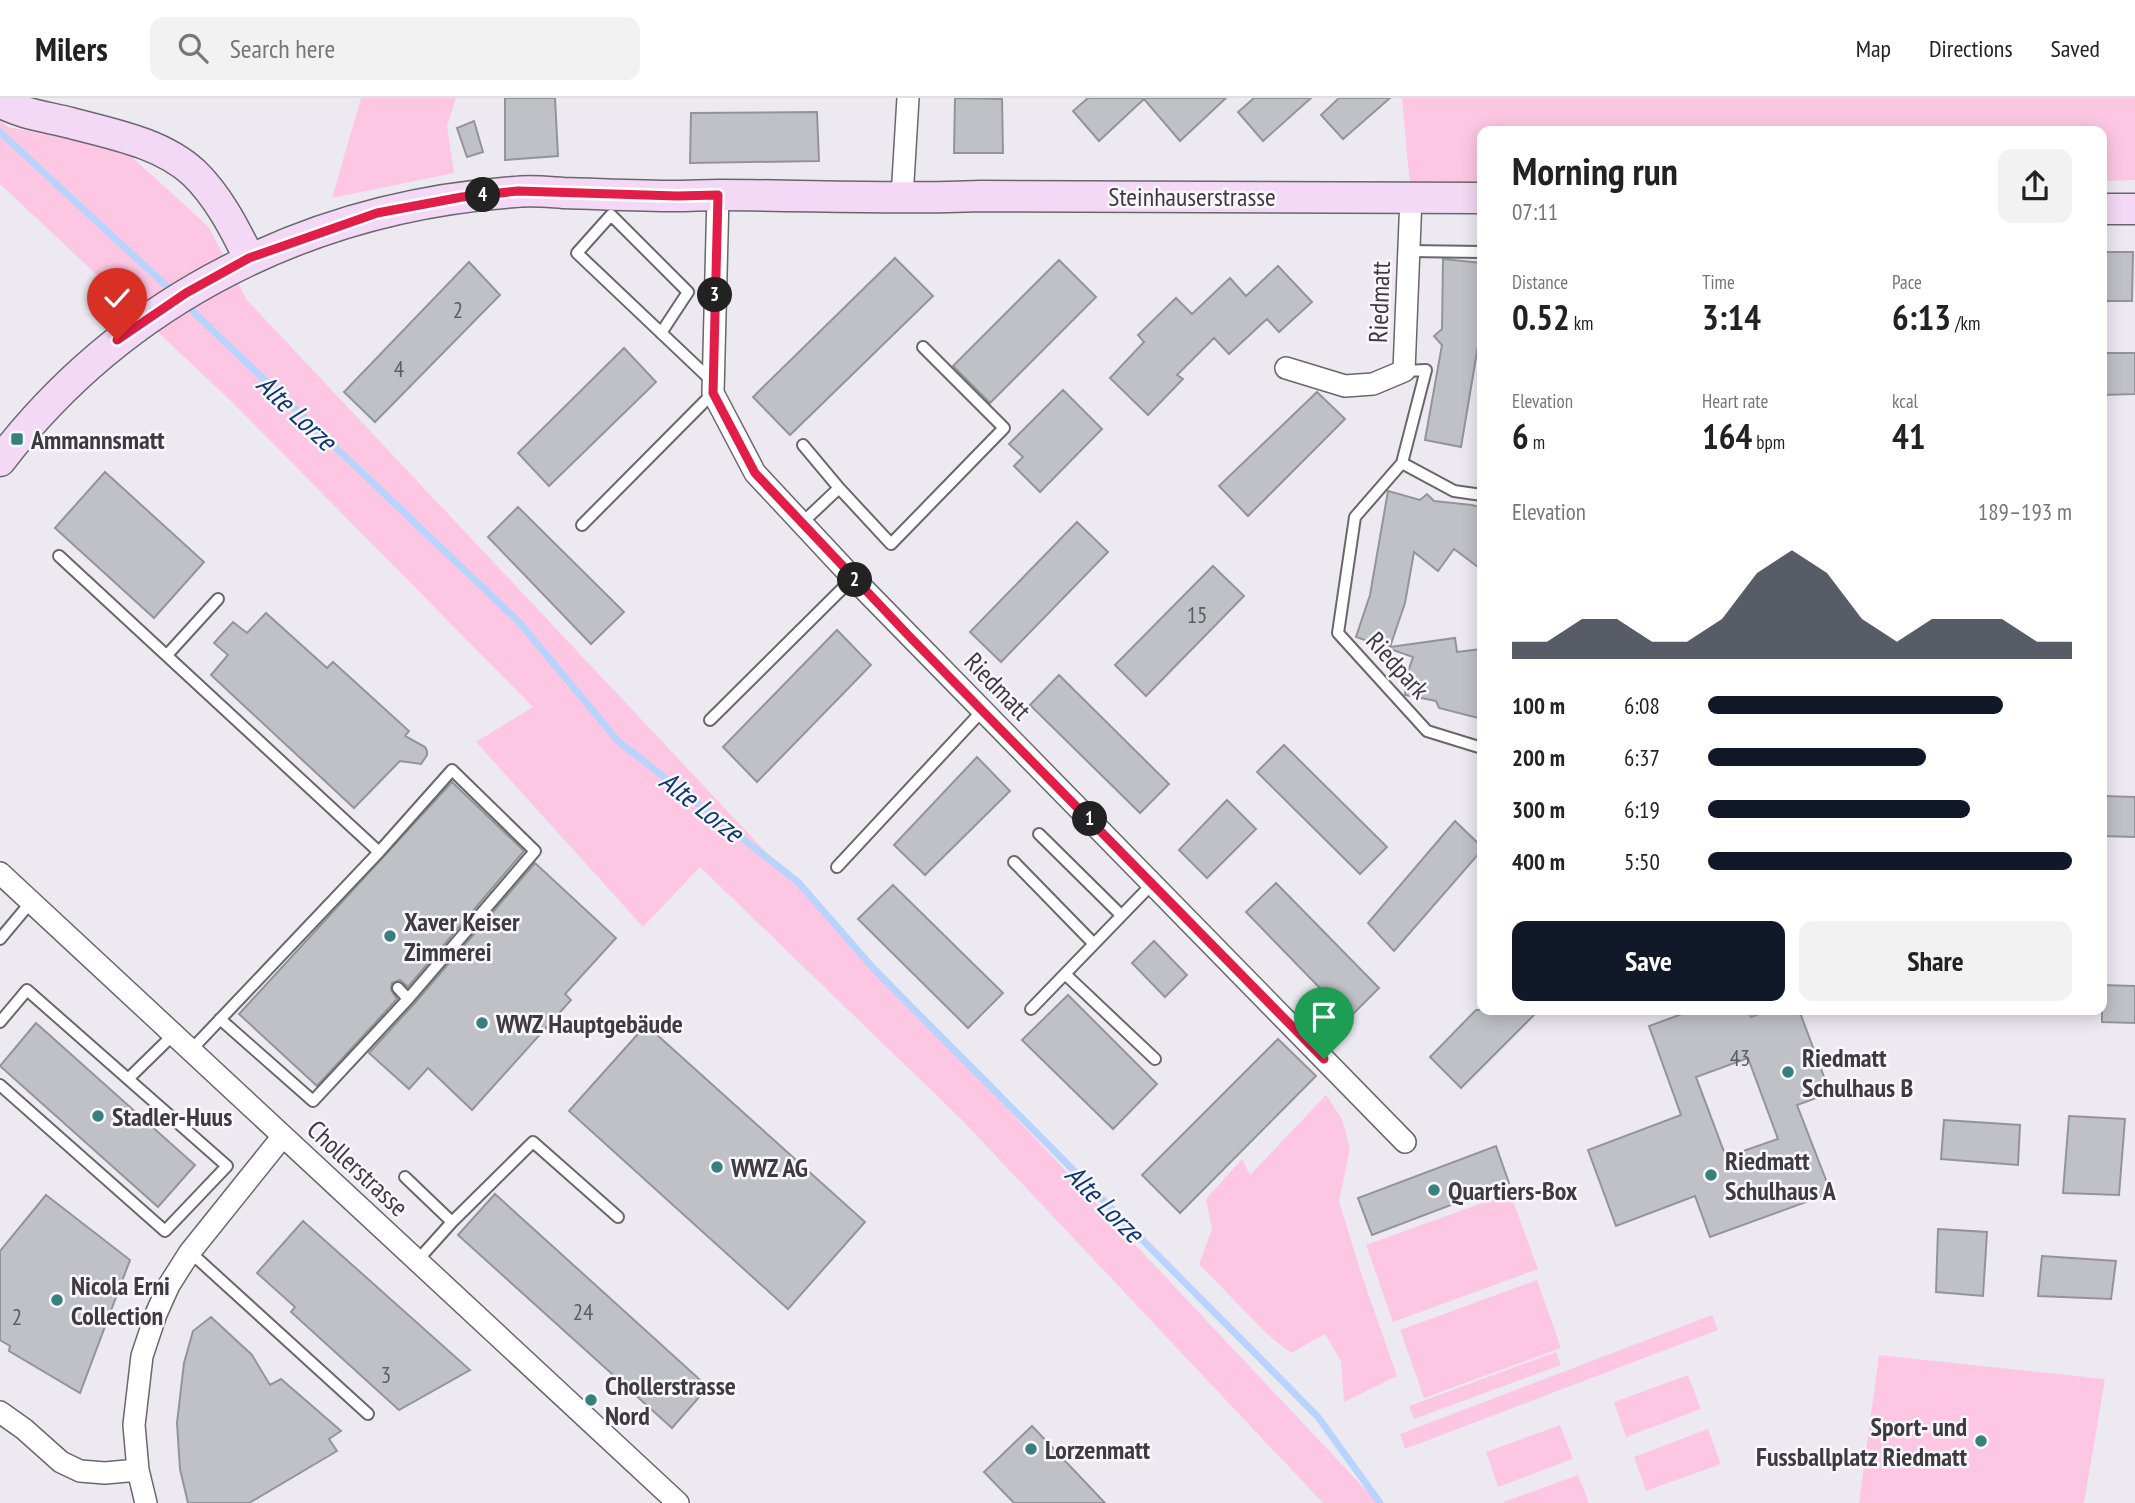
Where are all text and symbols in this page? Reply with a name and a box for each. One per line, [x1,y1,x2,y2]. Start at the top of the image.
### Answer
search box [150,17,640,80]
text: Milers [35,27,108,70]
icon: search [174,29,212,67]
text: Search here [230,32,335,65]
text: Map [1856,33,1891,64]
text: Directions [1929,33,2013,64]
text: Saved [2051,33,2100,64]
text: Morning run [1512,146,1678,195]
button: share [1998,149,2072,223]
pin: 4 [466,178,500,212]
street label: Steinhauserstrasse [1108,180,1276,213]
text: 4 [478,182,487,206]
text: 07:11 [1512,197,1558,226]
street label: Riedmatt [1361,261,1397,343]
pin [87,268,147,340]
text: Distance [1512,270,1568,294]
text: Time [1702,270,1735,294]
text: Pace [1892,270,1922,294]
pin: 3 [698,278,732,312]
icon: check [98,279,136,317]
text: 3 [710,282,719,306]
text: 0.52 [1512,294,1570,340]
text: 3:14 [1702,294,1761,340]
text: 6:13 [1892,294,1951,340]
house number: 2 [453,295,463,324]
text: km [1570,311,1593,335]
text: /km [1951,311,1980,335]
house number: 4 [394,354,404,383]
water label: Alte Lorze [249,366,347,460]
text: Elevation [1512,389,1573,413]
text: Heart rate [1702,389,1768,413]
text: kcal [1892,389,1918,413]
text: 6 [1512,413,1529,459]
text: 164 [1702,413,1752,459]
text: 41 [1892,413,1925,459]
place label: Ammannsmatt [30,423,165,456]
text: m [1529,430,1545,454]
text: bpm [1752,430,1785,454]
marker: Ammannsmatt [9,431,25,447]
text: Elevation [1512,497,1586,526]
text: 189–193 m [1978,497,2072,526]
pin: 2 [838,562,872,598]
text: 2 [850,567,859,591]
house number: 15 [1187,600,1207,629]
street label: Riedpark [1359,625,1437,705]
street label: Riedmatt [958,645,1038,727]
text: 100 m [1512,691,1565,720]
text: 6:08 [1624,691,1660,720]
text: 200 m [1512,743,1565,772]
text: 6:37 [1624,743,1660,772]
water label: Alte Lorze [653,762,753,852]
text: 300 m [1512,795,1565,824]
text: 6:19 [1624,795,1660,824]
pin: 1 [1072,802,1108,836]
text: 1 [1085,806,1094,830]
text: 400 m [1512,847,1565,876]
text: 5:50 [1624,847,1660,876]
place label: Xaver Keiser Zimmerei [404,905,520,968]
button: Save [1512,921,1785,1001]
button: Share [1799,921,2072,1001]
marker: Xaver Keiser Zimmerei [382,928,398,944]
pin [1294,987,1354,1059]
icon: arrive [1305,998,1343,1036]
place label: WWZ Hauptgebäude [495,1007,683,1040]
marker: WWZ Hauptgebäude [474,1015,490,1031]
place label: Riedmatt Schulhaus B [1802,1041,1914,1104]
house number: 43 [1730,1043,1750,1072]
marker: Riedmatt Schulhaus B [1780,1064,1796,1080]
place label: Stadler-Huus [112,1100,232,1133]
marker: Stadler-Huus [90,1108,106,1124]
street label: Chollerstrasse [301,1113,415,1223]
place label: Riedmatt Schulhaus A [1725,1144,1837,1207]
place label: WWZ AG [730,1151,808,1184]
water label: Alte Lorze [1058,1156,1154,1252]
marker: WWZ AG [709,1159,725,1175]
marker: Riedmatt Schulhaus A [1703,1167,1719,1183]
place label: Quartiers-Box [1448,1174,1578,1207]
marker: Quartiers-Box [1426,1182,1442,1198]
place label: Nicola Erni Collection [71,1269,170,1332]
marker: Nicola Erni Collection [49,1292,65,1308]
house number: 24 [573,1297,593,1326]
house number: 2 [12,1302,22,1331]
house number: 3 [381,1360,391,1389]
place label: Chollerstrasse Nord [605,1369,736,1432]
marker: Chollerstrasse Nord [583,1392,599,1408]
place label: Sport- und Fussballplatz Riedmatt [1756,1410,1967,1473]
place label: Lorzenmatt [1045,1433,1151,1466]
marker: Sport- und Fussballplatz Riedmatt [1973,1433,1989,1449]
marker: Lorzenmatt [1023,1441,1039,1457]

